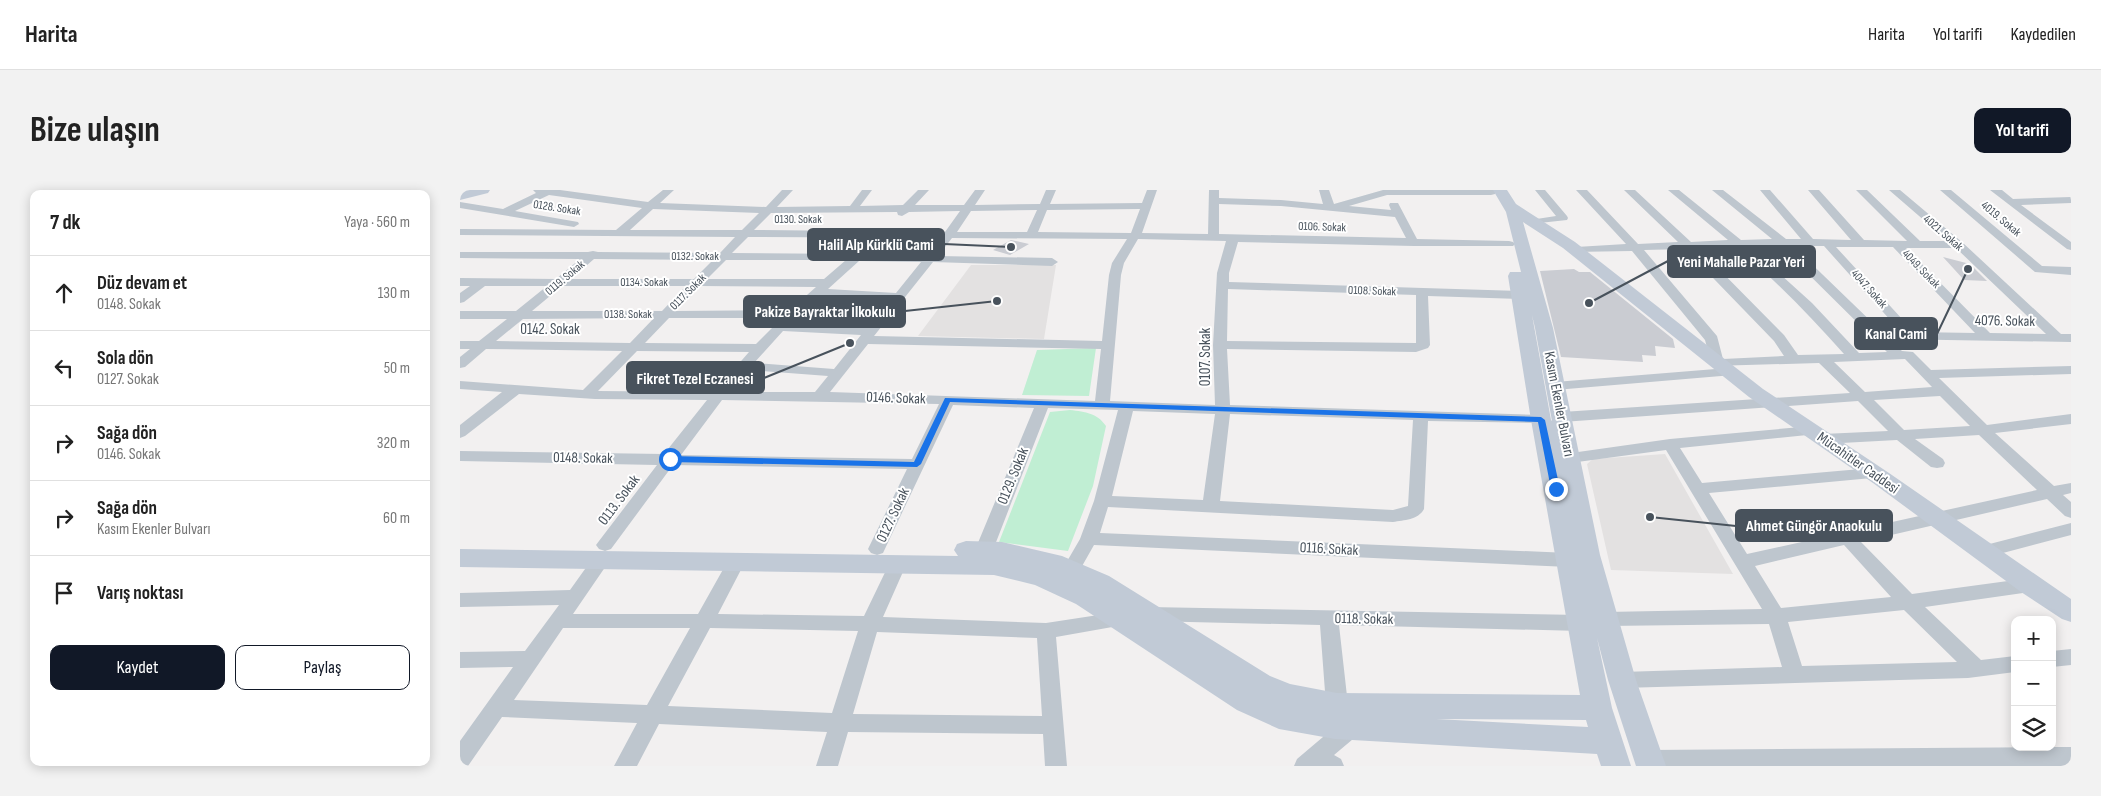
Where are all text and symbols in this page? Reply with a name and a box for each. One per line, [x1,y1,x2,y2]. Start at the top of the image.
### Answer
text: Harita [25,20,78,49]
text: Harita [1868,24,1905,45]
text: Yol tarifi [1933,24,1982,45]
text: Kaydedilen [2010,24,2076,45]
button: Yol tarifi [1974,108,2071,153]
text: Bize ulaşın [30,109,160,152]
street label: 0128. Sokak [532,197,582,219]
street label: 4019. Sokak [1978,198,2024,240]
text: 7 dk [50,210,80,235]
street label: 0130. Sokak [774,212,822,227]
street label: 4021. Sokak [1920,212,1966,255]
text: Yaya · 560 m [344,213,410,232]
street label: 0106. Sokak [1298,219,1347,235]
callout: Halil Alp Kürklü Cami [808,229,944,260]
text: Halil Alp Kürklü Cami [818,236,934,255]
callout: Yeni Mahalle Pazar Yeri [1668,246,1815,277]
street label: 4049. Sokak [1899,246,1944,292]
street label: 0132. Sokak [671,249,719,264]
text: Yeni Mahalle Pazar Yeri [1677,253,1805,272]
street label: 0119. Sokak [542,257,588,299]
street label: 4047. Sokak [1848,266,1891,312]
street label: 0117. Sokak [667,270,710,313]
text: Düz devam et [97,272,187,295]
street label: 0134. Sokak [620,275,668,290]
icon: ahead [50,279,78,307]
street label: 0108. Sokak [1348,283,1397,299]
text: 130 m [378,284,410,303]
text: 0148. Sokak [97,295,161,314]
callout: Pakize Bayraktar İlkokulu [744,296,905,327]
text: Pakize Bayraktar İlkokulu [754,303,896,322]
street label: 0138. Sokak [604,307,652,322]
street label: 4076. Sokak [1975,311,2036,331]
callout: Kanal Cami [1855,318,1937,349]
street label: 0142. Sokak [520,320,580,339]
text: Kanal Cami [1865,325,1927,344]
street label: 0107. Sokak [1196,328,1215,386]
text: Sola dön [97,347,153,370]
street label: Kasım Ekenler Bulvarı [1540,350,1578,458]
icon: left [50,354,78,382]
text: 50 m [384,359,410,378]
callout: Fikret Tezel Eczanesi [627,362,764,393]
text: 0127. Sokak [97,370,159,389]
text: Fikret Tezel Eczanesi [637,370,753,389]
street label: 0146. Sokak [866,387,926,409]
text: Sağa dön [97,422,157,445]
street label: Mücahitler Caddesi [1813,428,1903,498]
icon: right [50,429,78,457]
text: 320 m [377,434,410,453]
text: 0146. Sokak [97,445,161,464]
street label: 0129. Sokak [993,445,1033,507]
street label: 0148. Sokak [553,448,613,468]
route start [659,448,682,471]
street label: 0113. Sokak [594,471,644,529]
route end [1545,478,1568,501]
street label: 0127. Sokak [872,484,914,545]
text: Sağa dön [97,497,157,520]
icon: right [50,504,78,532]
text: 60 m [383,509,410,528]
callout: Ahmet Güngör Anaokulu [1736,510,1892,541]
text: Ahmet Güngör Anaokulu [1745,517,1882,536]
text: Kasım Ekenler Bulvarı [97,520,211,539]
street label: 0116. Sokak [1299,538,1359,560]
icon: arrive [50,579,78,607]
text: Varış noktası [97,582,183,605]
street label: 0118. Sokak [1334,609,1394,629]
map controls [2011,616,2056,751]
button: + [2011,616,2056,661]
button: Kaydet [50,645,225,690]
button: Paylaş [235,645,410,690]
button: − [2011,661,2056,706]
button: layers [2011,706,2056,751]

